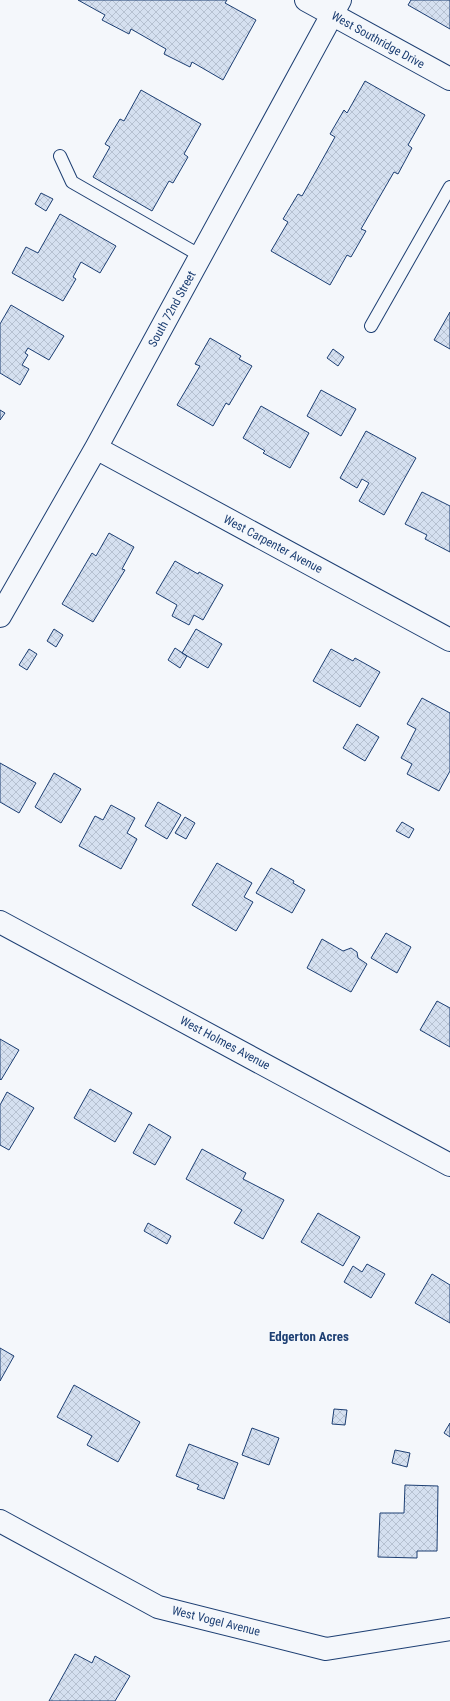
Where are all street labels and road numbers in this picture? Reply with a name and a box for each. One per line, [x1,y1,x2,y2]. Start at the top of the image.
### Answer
street label: West Southridge Drive [329,9,427,72]
street label: South 72nd Street [145,268,199,349]
street label: West Carpenter Avenue [221,512,325,576]
street label: West Holmes Avenue [178,1013,273,1073]
street label: West Vogel Avenue [170,1603,262,1639]

